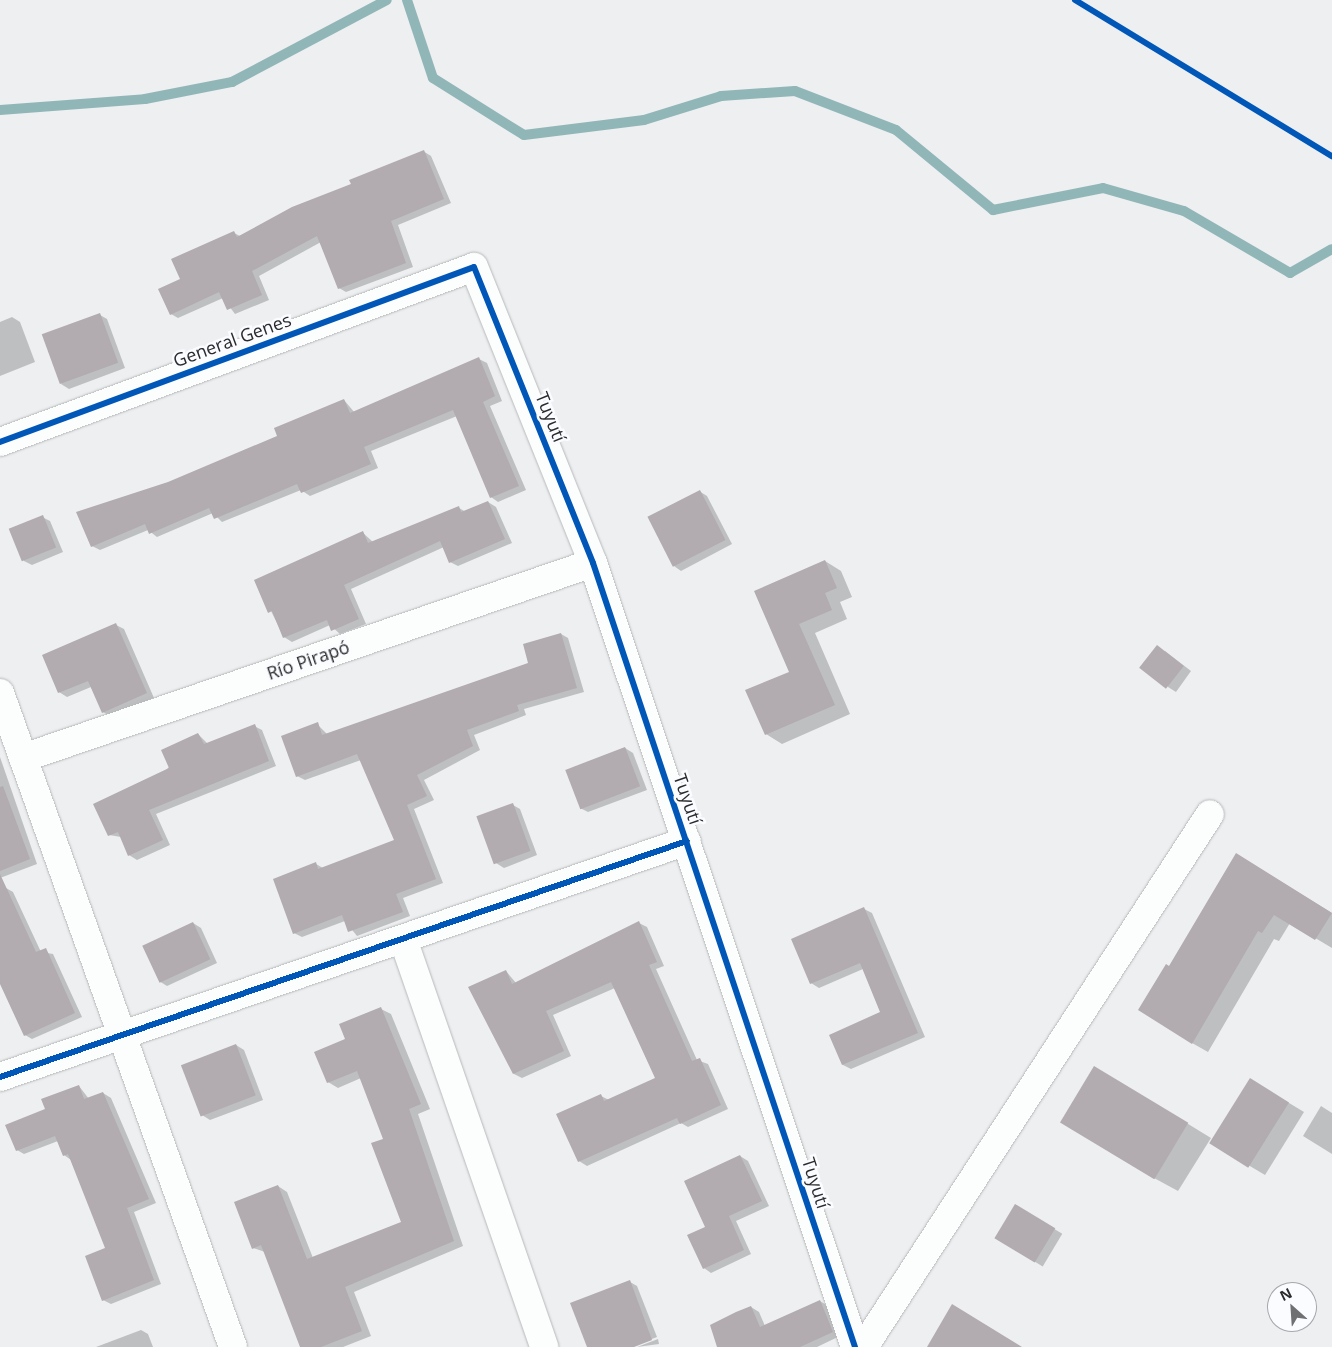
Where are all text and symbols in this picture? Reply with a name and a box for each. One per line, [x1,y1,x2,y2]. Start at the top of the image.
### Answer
street label: General Genes [170,309,294,371]
street label: Tuyutí [531,389,571,445]
street label: Río Pirapó [264,636,352,684]
street label: Tuyutí [669,771,707,827]
street label: Tuyutí [798,1155,834,1211]
north arrow [1267,1282,1317,1332]
text: N [1276,1283,1295,1305]

